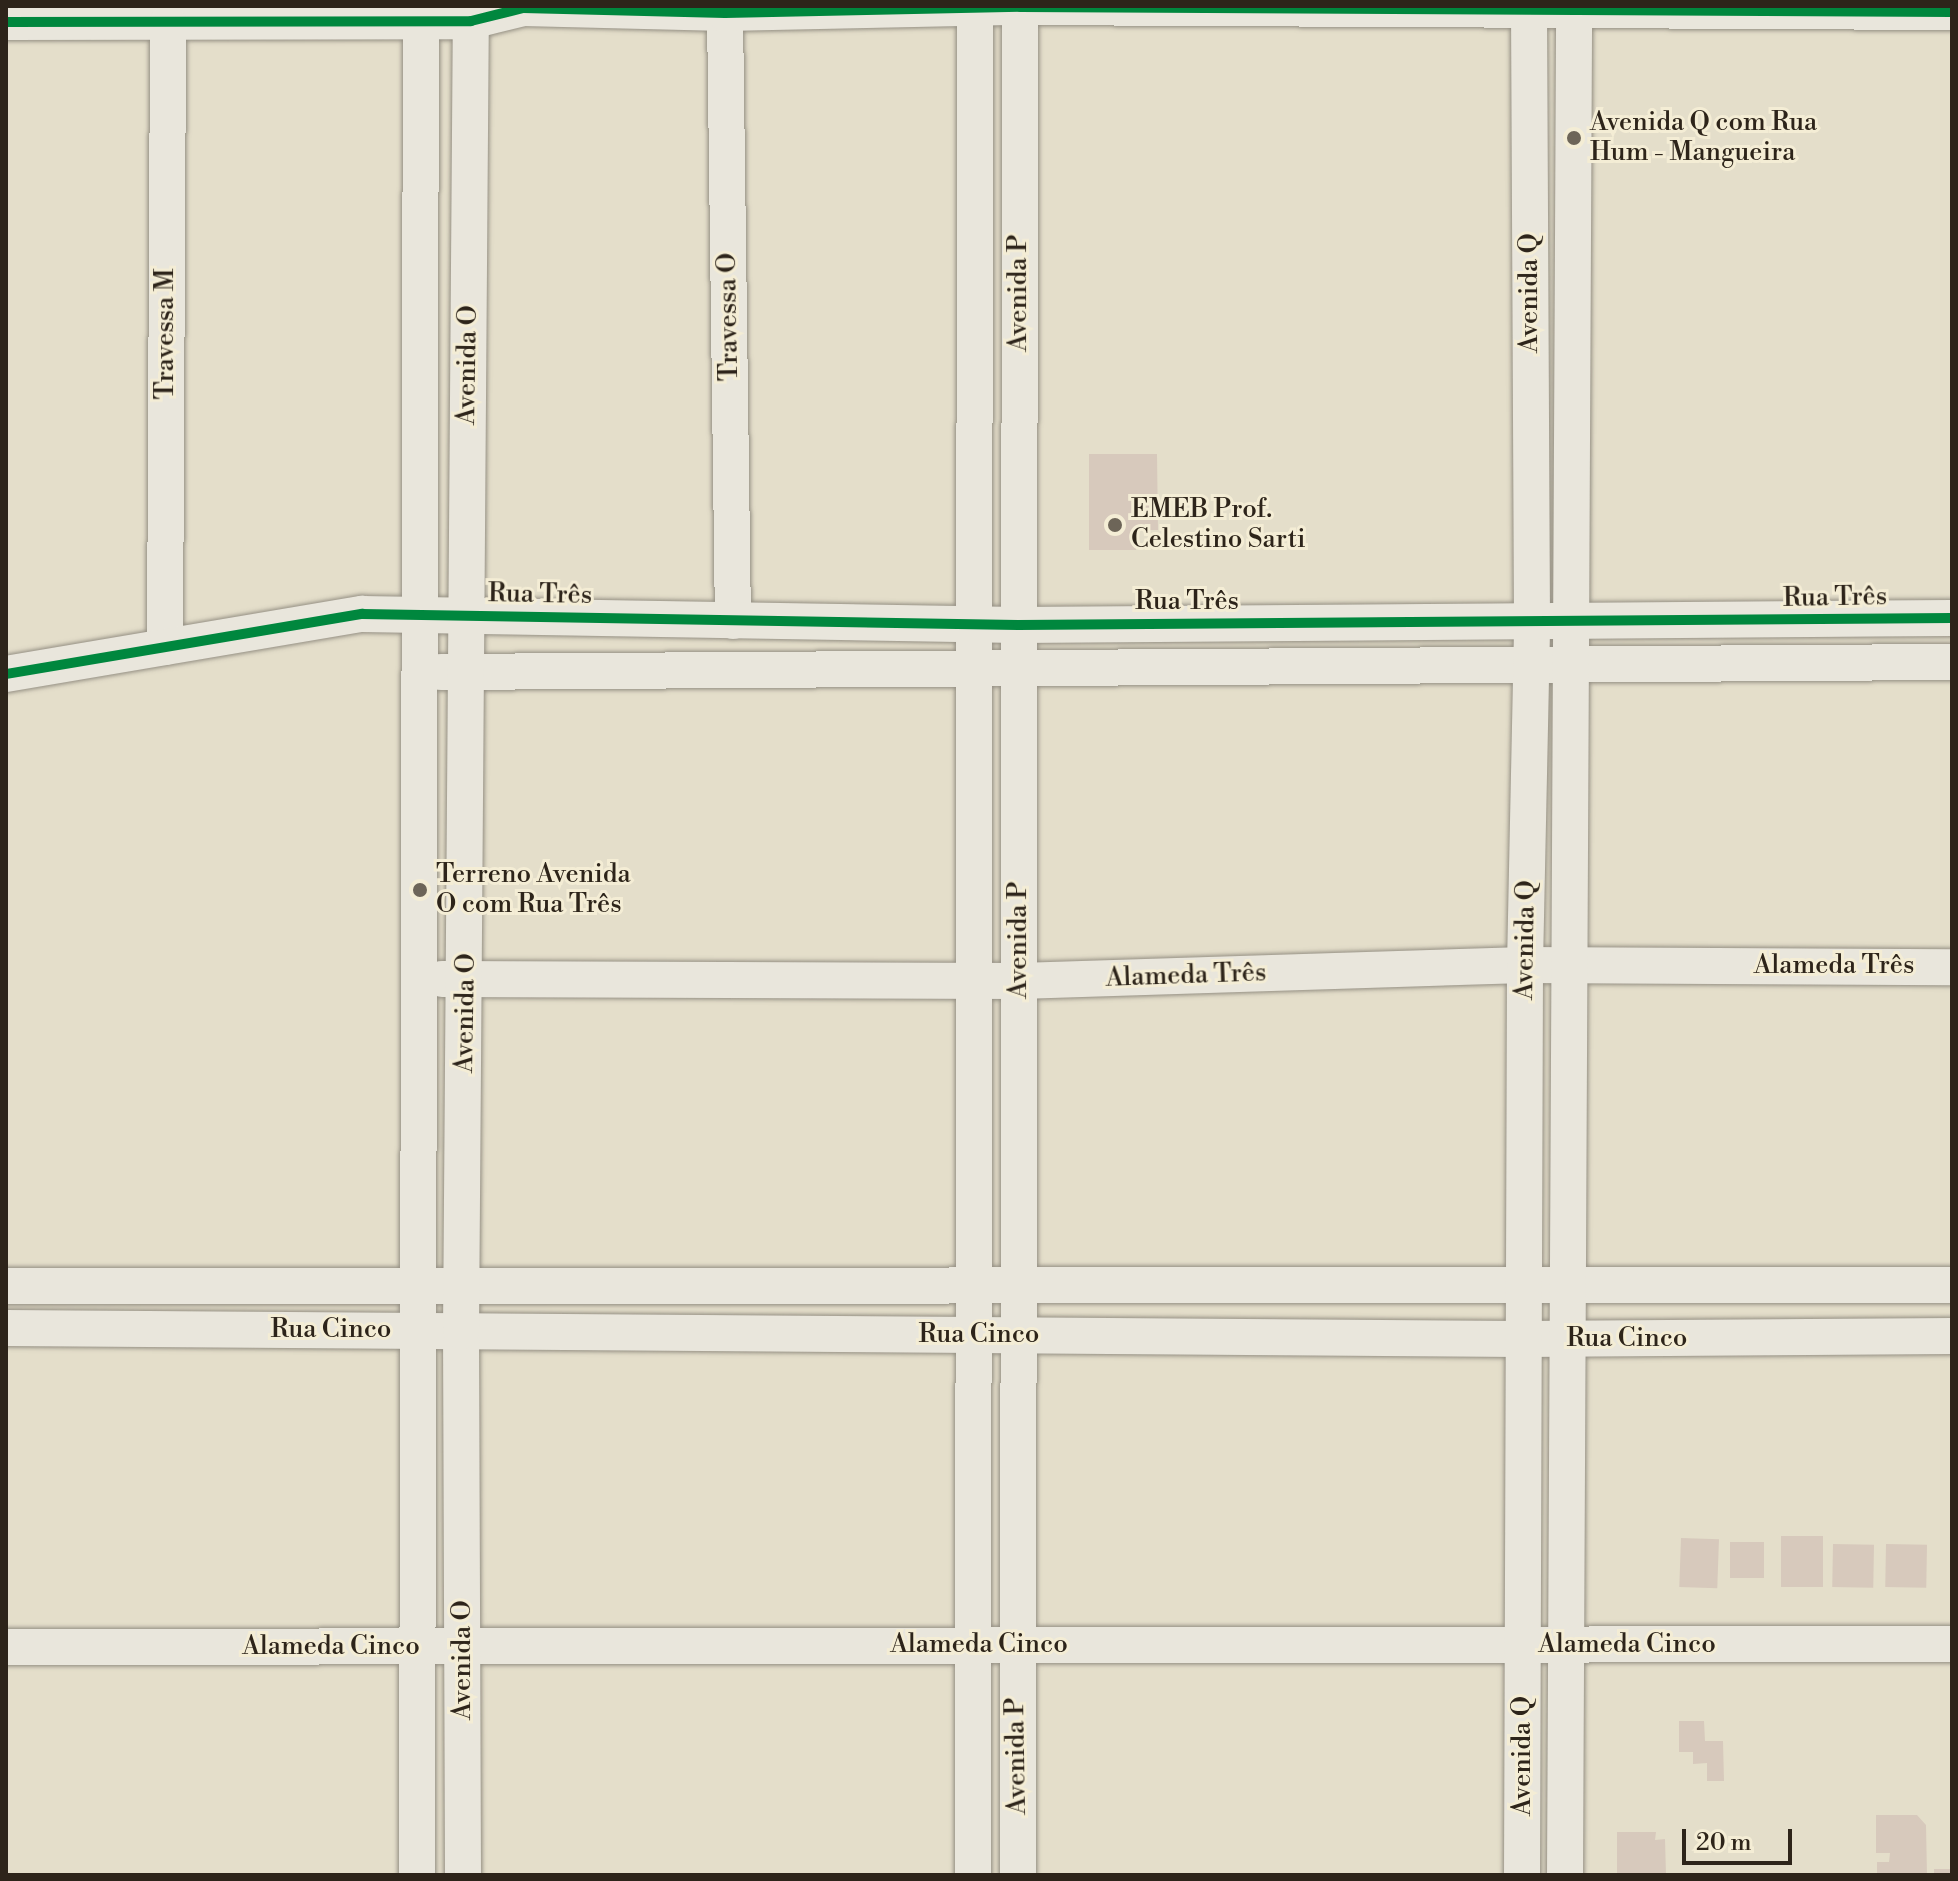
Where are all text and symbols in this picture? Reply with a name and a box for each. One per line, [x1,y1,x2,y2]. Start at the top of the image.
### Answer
place label: Avenida Q com Rua Hum - Mangueira [1590,107,1817,168]
marker: Avenida Q com Rua Hum - Mangueira [1565,129,1583,147]
street label: Avenida Q [1514,233,1546,353]
street label: Avenida P [1003,234,1035,352]
street label: Travessa O [712,252,746,382]
street label: Travessa M [150,268,182,400]
street label: Avenida O [451,305,485,425]
place label: EMEB Prof. Celestino Sarti [1131,494,1305,556]
marker: EMEB Prof. Celestino Sarti [1106,516,1124,534]
street label: Rua Três [488,578,592,612]
street label: Rua Três [1783,581,1887,615]
street label: Rua Três [1135,586,1239,618]
place label: Terreno Avenida O com Rua Três [436,859,631,920]
street label: Avenida Q [1509,880,1543,1000]
marker: Terreno Avenida O com Rua Três [411,881,429,899]
street label: Avenida P [1003,881,1035,999]
street label: Alameda Três [1754,950,1914,982]
street label: Avenida O [449,953,483,1073]
street label: Alameda Três [1105,958,1267,994]
street label: Rua Cinco [271,1314,391,1346]
street label: Rua Cinco [919,1319,1039,1351]
street label: Rua Cinco [1567,1323,1687,1355]
street label: Avenida O [447,1600,479,1720]
street label: Alameda Cinco [890,1629,1068,1661]
street label: Alameda Cinco [1538,1629,1716,1661]
street label: Alameda Cinco [242,1631,420,1663]
street label: Avenida Q [1507,1696,1539,1816]
street label: Avenida P [1000,1697,1034,1815]
scale bar [1686,1813,1796,1863]
text: 20 m [1696,1828,1752,1858]

